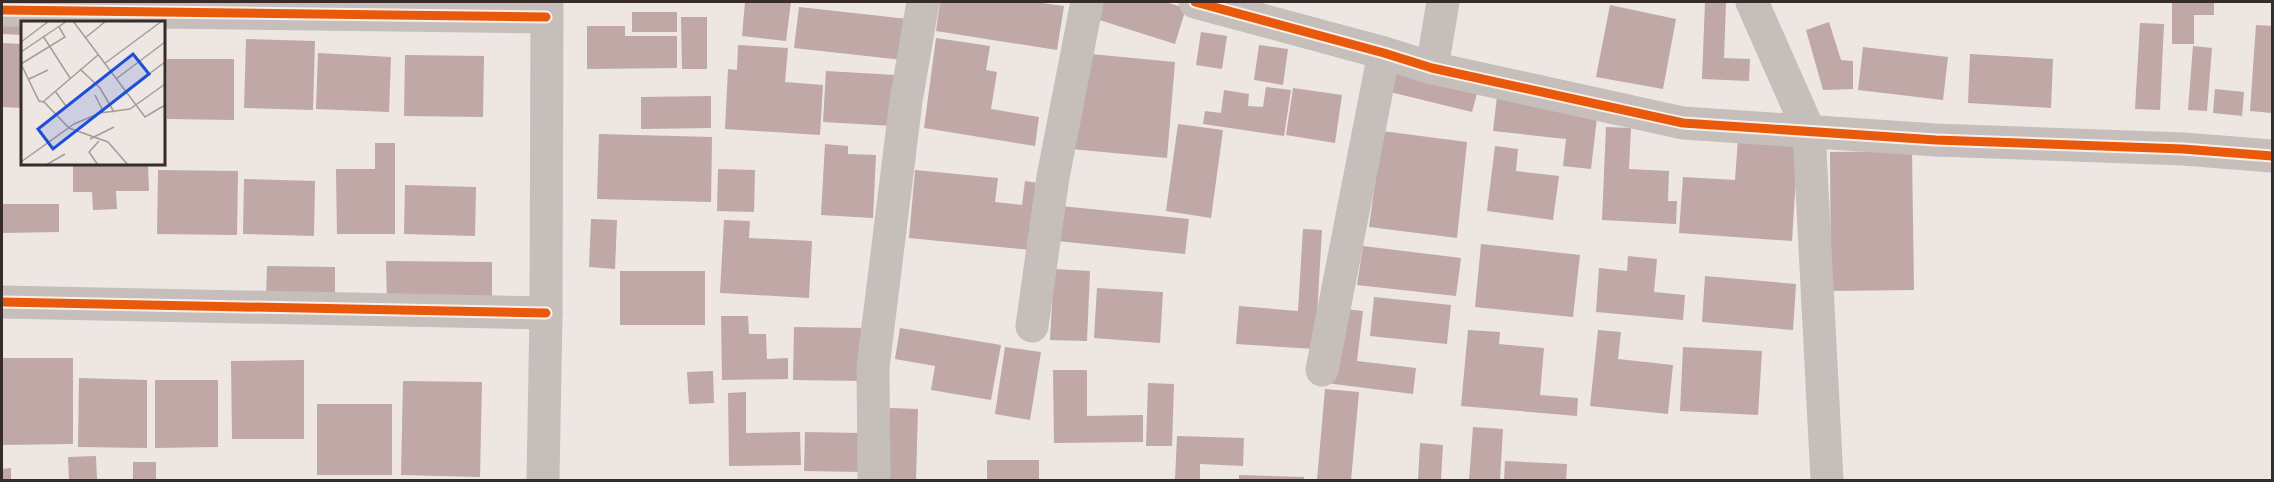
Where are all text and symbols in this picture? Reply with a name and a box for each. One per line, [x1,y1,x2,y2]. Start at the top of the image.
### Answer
inset map [21,21,165,165]

